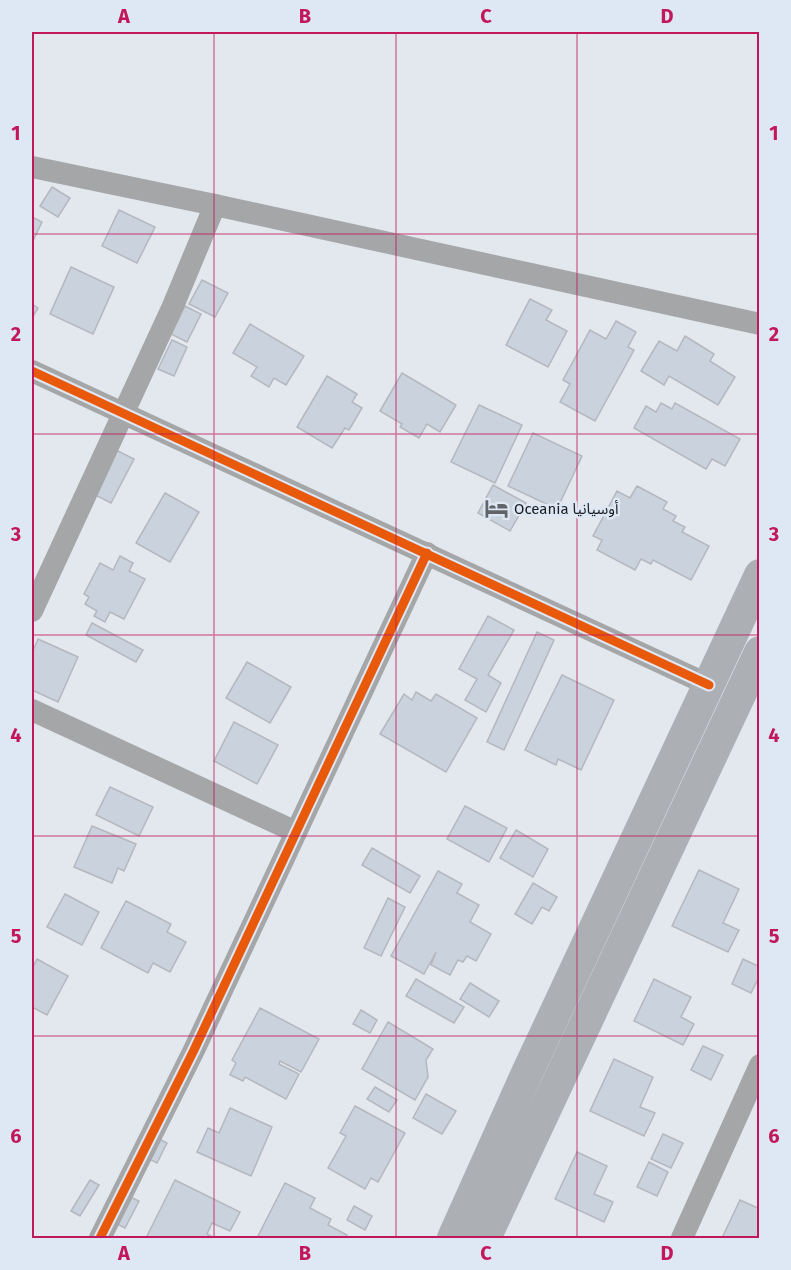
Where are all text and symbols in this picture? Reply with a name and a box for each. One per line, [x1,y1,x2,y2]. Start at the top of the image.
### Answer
text: A [117,4,131,28]
text: B [299,4,311,28]
text: C [480,4,492,28]
text: D [660,4,674,28]
text: 1 [11,121,21,145]
text: 1 [769,121,779,145]
text: 2 [11,322,21,346]
text: 2 [769,322,779,346]
hotel icon: Oceania أوسيانيا [483,496,509,522]
place label: Oceania أوسيانيا [514,500,619,518]
text: 3 [10,522,21,546]
text: 3 [768,522,779,546]
text: 4 [10,723,22,747]
text: 4 [768,723,780,747]
text: 5 [11,924,22,948]
text: 5 [769,924,780,948]
text: 6 [10,1124,22,1148]
text: 6 [768,1124,780,1148]
text: A [117,1241,131,1265]
text: B [299,1241,311,1265]
text: C [480,1241,492,1265]
text: D [660,1241,674,1265]

